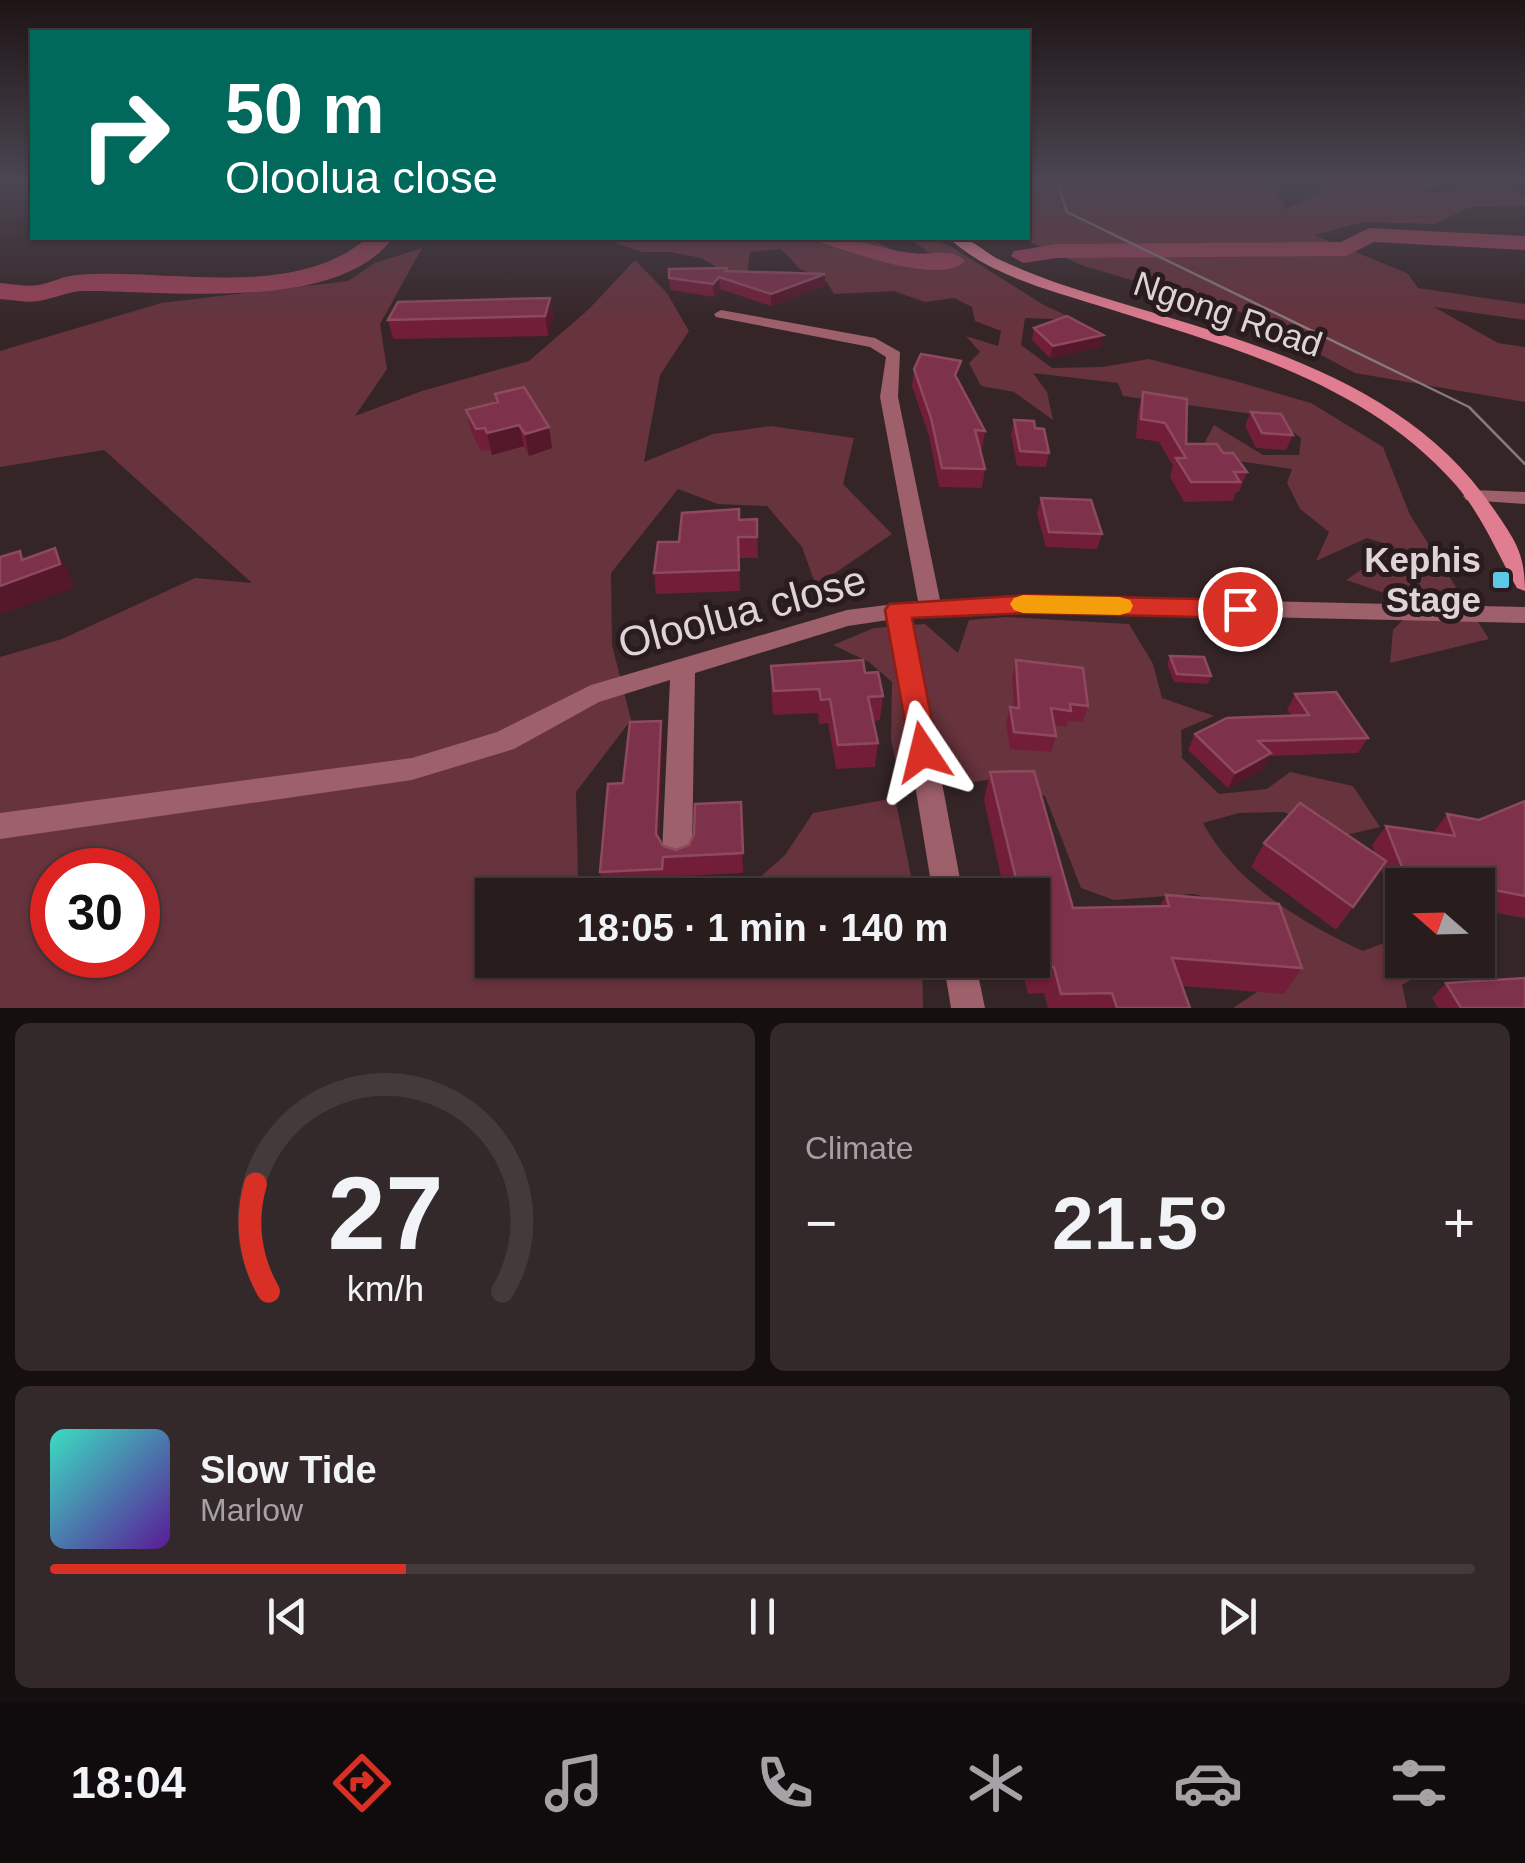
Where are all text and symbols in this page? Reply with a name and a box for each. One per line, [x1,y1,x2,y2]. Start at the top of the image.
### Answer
icon: right [60,70,190,200]
text: 50 m [225,70,385,148]
text: Oloolua close [225,152,498,203]
street label: Ngong Road [1129,263,1327,364]
place label: Kephis Stage [1364,540,1481,619]
street label: Oloolua close [613,556,871,667]
pin [1198,567,1283,652]
marker: Kephis Stage [1490,569,1512,591]
icon: arrive [1213,582,1268,637]
position arrow [871,700,975,804]
speed limit sign: 30 [30,848,160,978]
north arrow [1385,868,1495,978]
map controls [1385,868,1495,978]
text: 18:05 · 1 min · 140 m [577,907,948,949]
text: Climate [805,1130,913,1166]
text: 27 [327,1155,443,1271]
text: 21.5° [1052,1181,1228,1265]
text: − [805,1192,837,1254]
text: + [1443,1192,1475,1254]
text: km/h [346,1269,424,1309]
text: Slow Tide [200,1449,377,1491]
text: Marlow [200,1492,303,1528]
icon: previous [260,1589,315,1644]
icon: pause [735,1589,790,1644]
icon: next [1210,1589,1265,1644]
icon: directions [327,1748,397,1818]
icon: music [539,1748,609,1818]
icon: phone [750,1748,820,1818]
icon: climate [961,1748,1031,1818]
icon: car [1173,1748,1243,1818]
icon: filters [1384,1748,1454,1818]
text: 18:04 [71,1757,186,1808]

